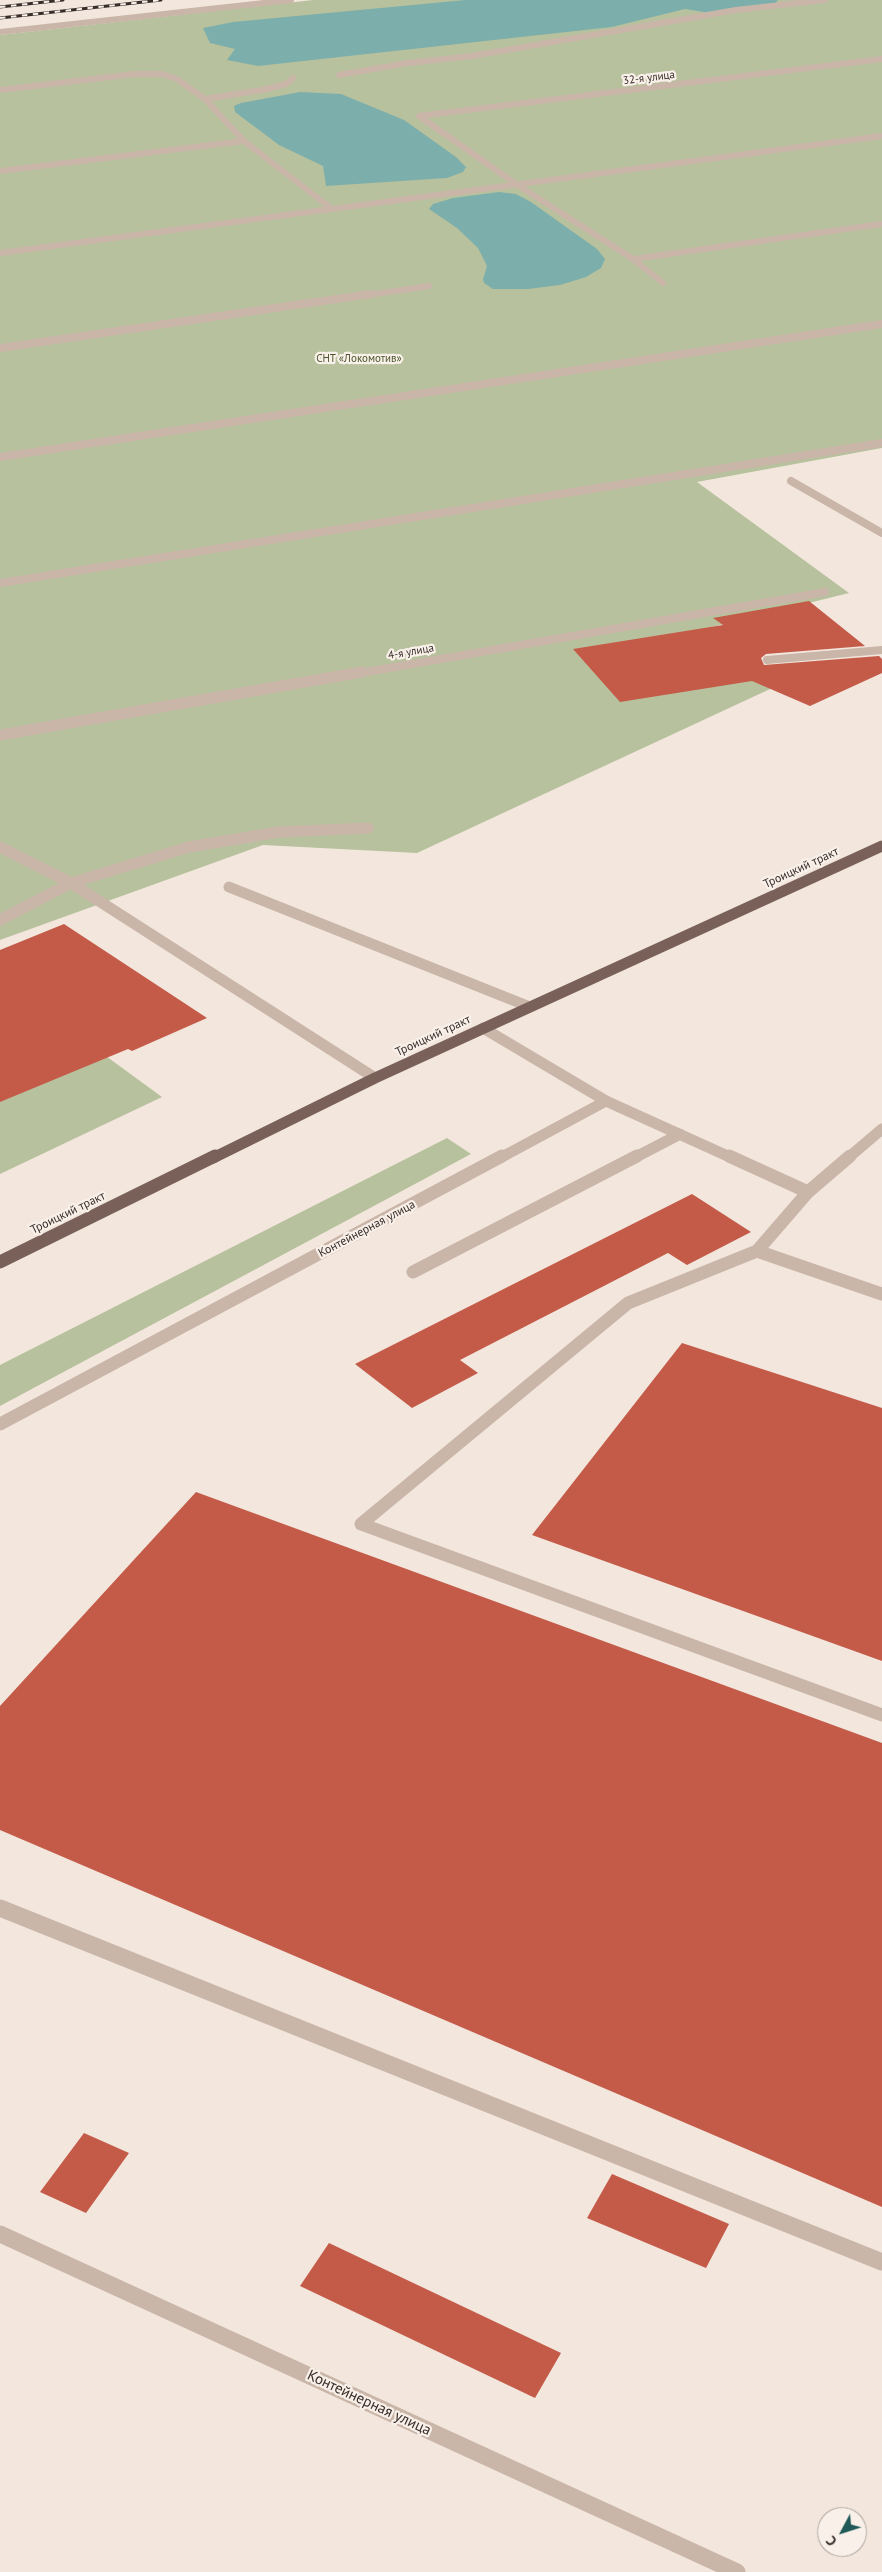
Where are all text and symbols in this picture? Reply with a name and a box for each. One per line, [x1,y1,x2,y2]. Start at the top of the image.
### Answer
street label: 32-я улица [622,68,676,88]
park label: СНТ «Локомотив» [316,352,402,366]
street label: 4-я улица [387,641,435,663]
street label: Троицкий тракт [761,844,841,892]
street label: Троицкий тракт [393,1012,473,1060]
street label: Троицкий тракт [28,1189,108,1237]
street label: Контейнерная улица [316,1197,418,1261]
street label: Контейнерная улица [304,2366,434,2440]
north arrow [817,2507,867,2557]
text: С [822,2532,841,2550]

